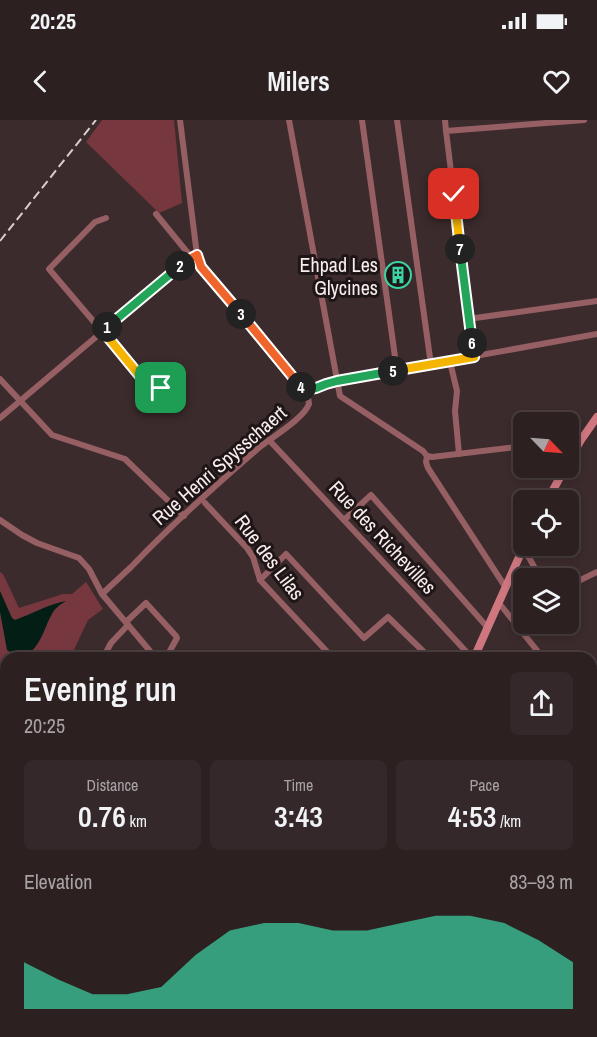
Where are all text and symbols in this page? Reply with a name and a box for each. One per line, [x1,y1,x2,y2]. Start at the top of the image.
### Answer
text: 20:25 [30,6,76,36]
text: Milers [267,63,330,99]
icon: back [24,65,57,98]
icon: heart [540,65,573,98]
pin [428,168,479,219]
icon: check [437,177,470,210]
pin: 7 [445,234,475,264]
text: 7 [456,238,464,260]
pin: 2 [165,251,195,281]
place label: Ehpad Les Glycines [300,251,378,301]
text: 2 [176,255,184,277]
building icon: Ehpad Les Glycines [383,260,413,290]
pin: 3 [226,299,256,329]
text: 3 [237,303,245,325]
pin: 1 [92,312,122,342]
text: 1 [103,316,111,338]
pin: 6 [457,328,487,358]
text: 6 [468,332,476,354]
pin: 5 [378,356,408,386]
text: 5 [389,360,397,382]
pin [135,362,186,413]
icon: arrive [144,371,177,404]
pin: 4 [286,372,316,402]
text: 4 [297,376,305,398]
street label: Rue Henri Spysschaert [146,399,292,531]
north arrow [513,412,579,478]
map controls [513,412,579,634]
street label: Rue des Richevilles [323,474,443,600]
button: locate [513,490,579,556]
street label: Rue des Lilas [229,509,311,605]
button: layers [513,568,579,634]
text: Evening run [24,667,177,711]
button: share [510,672,573,735]
text: 20:25 [24,712,65,739]
text: Distance [87,774,138,796]
text: Time [284,774,313,796]
text: Pace [470,774,499,796]
text: 0.76 [78,796,126,836]
text: 3:43 [274,796,323,836]
text: 4:53 [448,796,496,836]
text: km [126,810,147,832]
text: /km [496,810,521,832]
text: Elevation [24,868,92,895]
text: 83–93 m [509,868,573,895]

